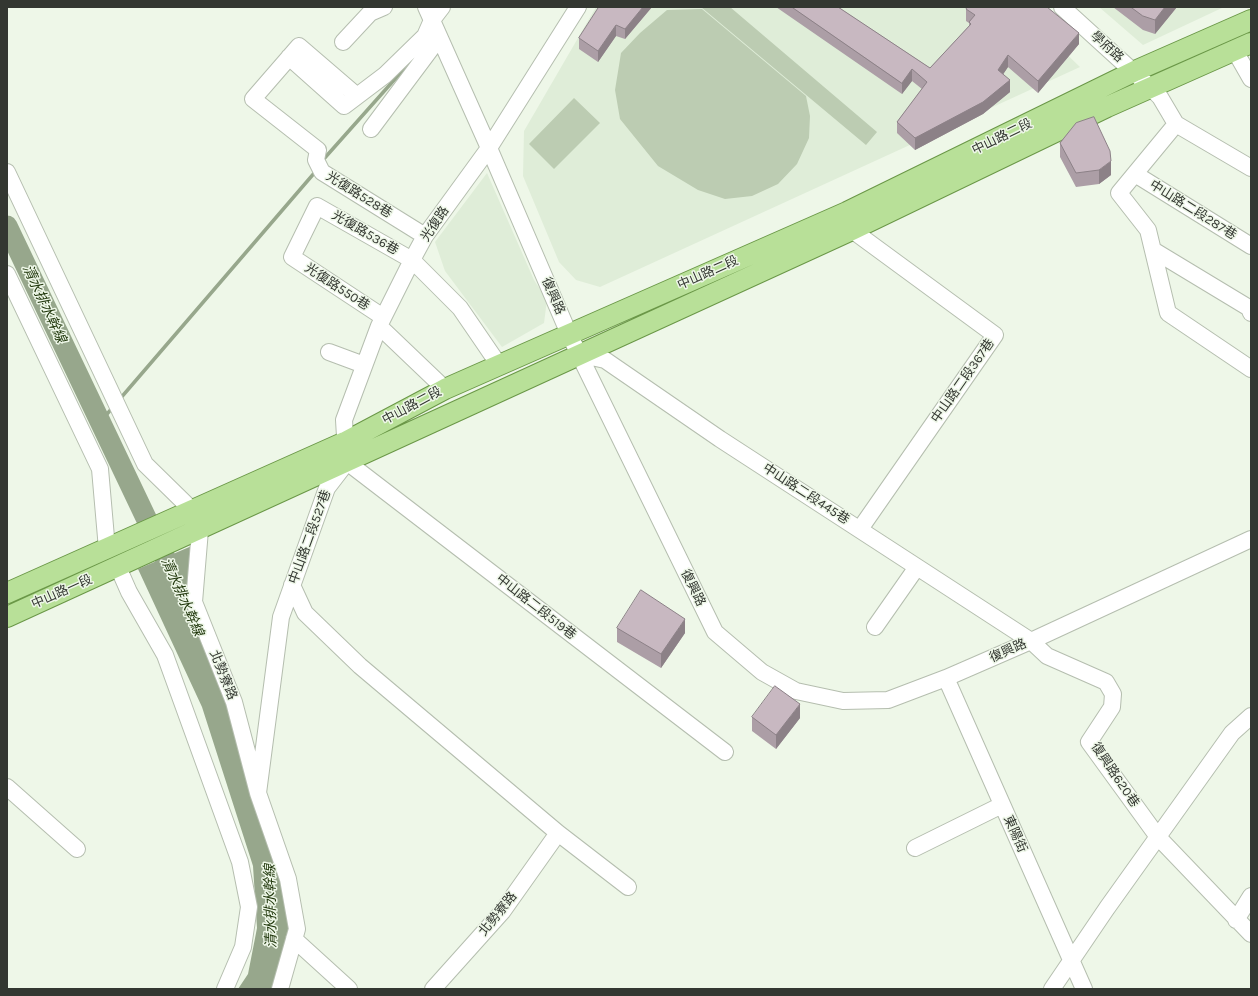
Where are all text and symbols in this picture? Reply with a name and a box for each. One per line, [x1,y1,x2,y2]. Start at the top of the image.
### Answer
street label: 學府路 [1087,28,1127,66]
street label: 中山路二段 [969,116,1035,158]
street label: 光復路528巷 [323,169,395,221]
street label: 中山路二段287巷 [1147,177,1239,243]
street label: 光復路 [418,203,452,245]
street label: 光復路536巷 [329,208,401,258]
street label: 中山路二段 [675,253,741,293]
street label: 光復路550巷 [302,260,372,314]
water label: 清水排水幹線 [19,262,69,346]
street label: 復興路 [538,275,568,317]
street label: 中山路二段367巷 [928,336,998,426]
street label: 中山路二段 [380,384,444,428]
street label: 中山路二段445巷 [760,460,852,528]
street label: 中山路二段527巷 [286,488,334,586]
water label: 清水排水幹線 [157,555,207,639]
street label: 復興路 [677,567,709,609]
street label: 中山路二段519巷 [493,571,579,643]
street label: 中山路一段 [29,572,95,612]
street label: 復興路 [987,636,1029,666]
street label: 北勢寮路 [206,648,240,702]
street label: 復興路620巷 [1088,740,1142,810]
street label: 東陽街 [1000,813,1030,855]
water label: 清水排水幹線 [262,864,280,948]
street label: 北勢寮路 [476,889,520,939]

